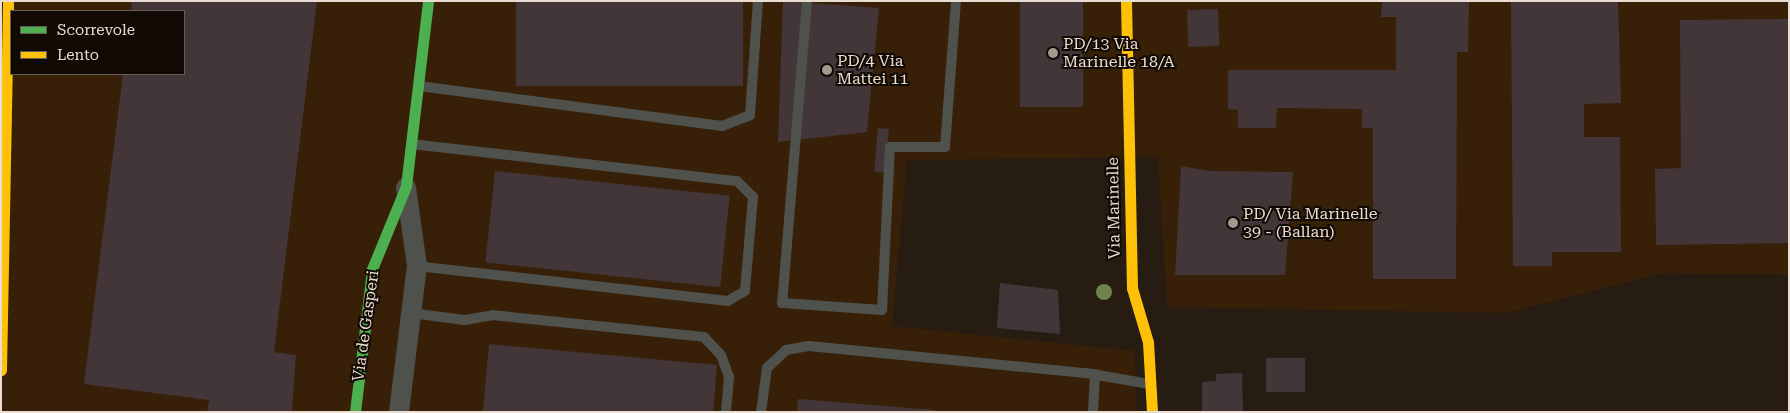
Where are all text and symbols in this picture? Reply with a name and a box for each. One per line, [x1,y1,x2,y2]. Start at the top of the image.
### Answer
legend [10,10,185,75]
text: Scorrevole [57,21,135,39]
place label: PD/13 Via Marinelle 18/A [1063,34,1175,72]
text: Lento [57,46,99,64]
marker: PD/13 Via Marinelle 18/A [1047,47,1059,59]
place label: PD/4 Via Mattei 11 [837,51,908,89]
marker: PD/4 Via Mattei 11 [821,64,833,76]
street label: Via Marinelle [1104,157,1124,259]
place label: PD/ Via Marinelle 39 - (Ballan) [1243,204,1378,242]
marker: PD/ Via Marinelle 39 - (Ballan) [1227,217,1239,229]
street label: Via de Gasperi [349,269,383,383]

